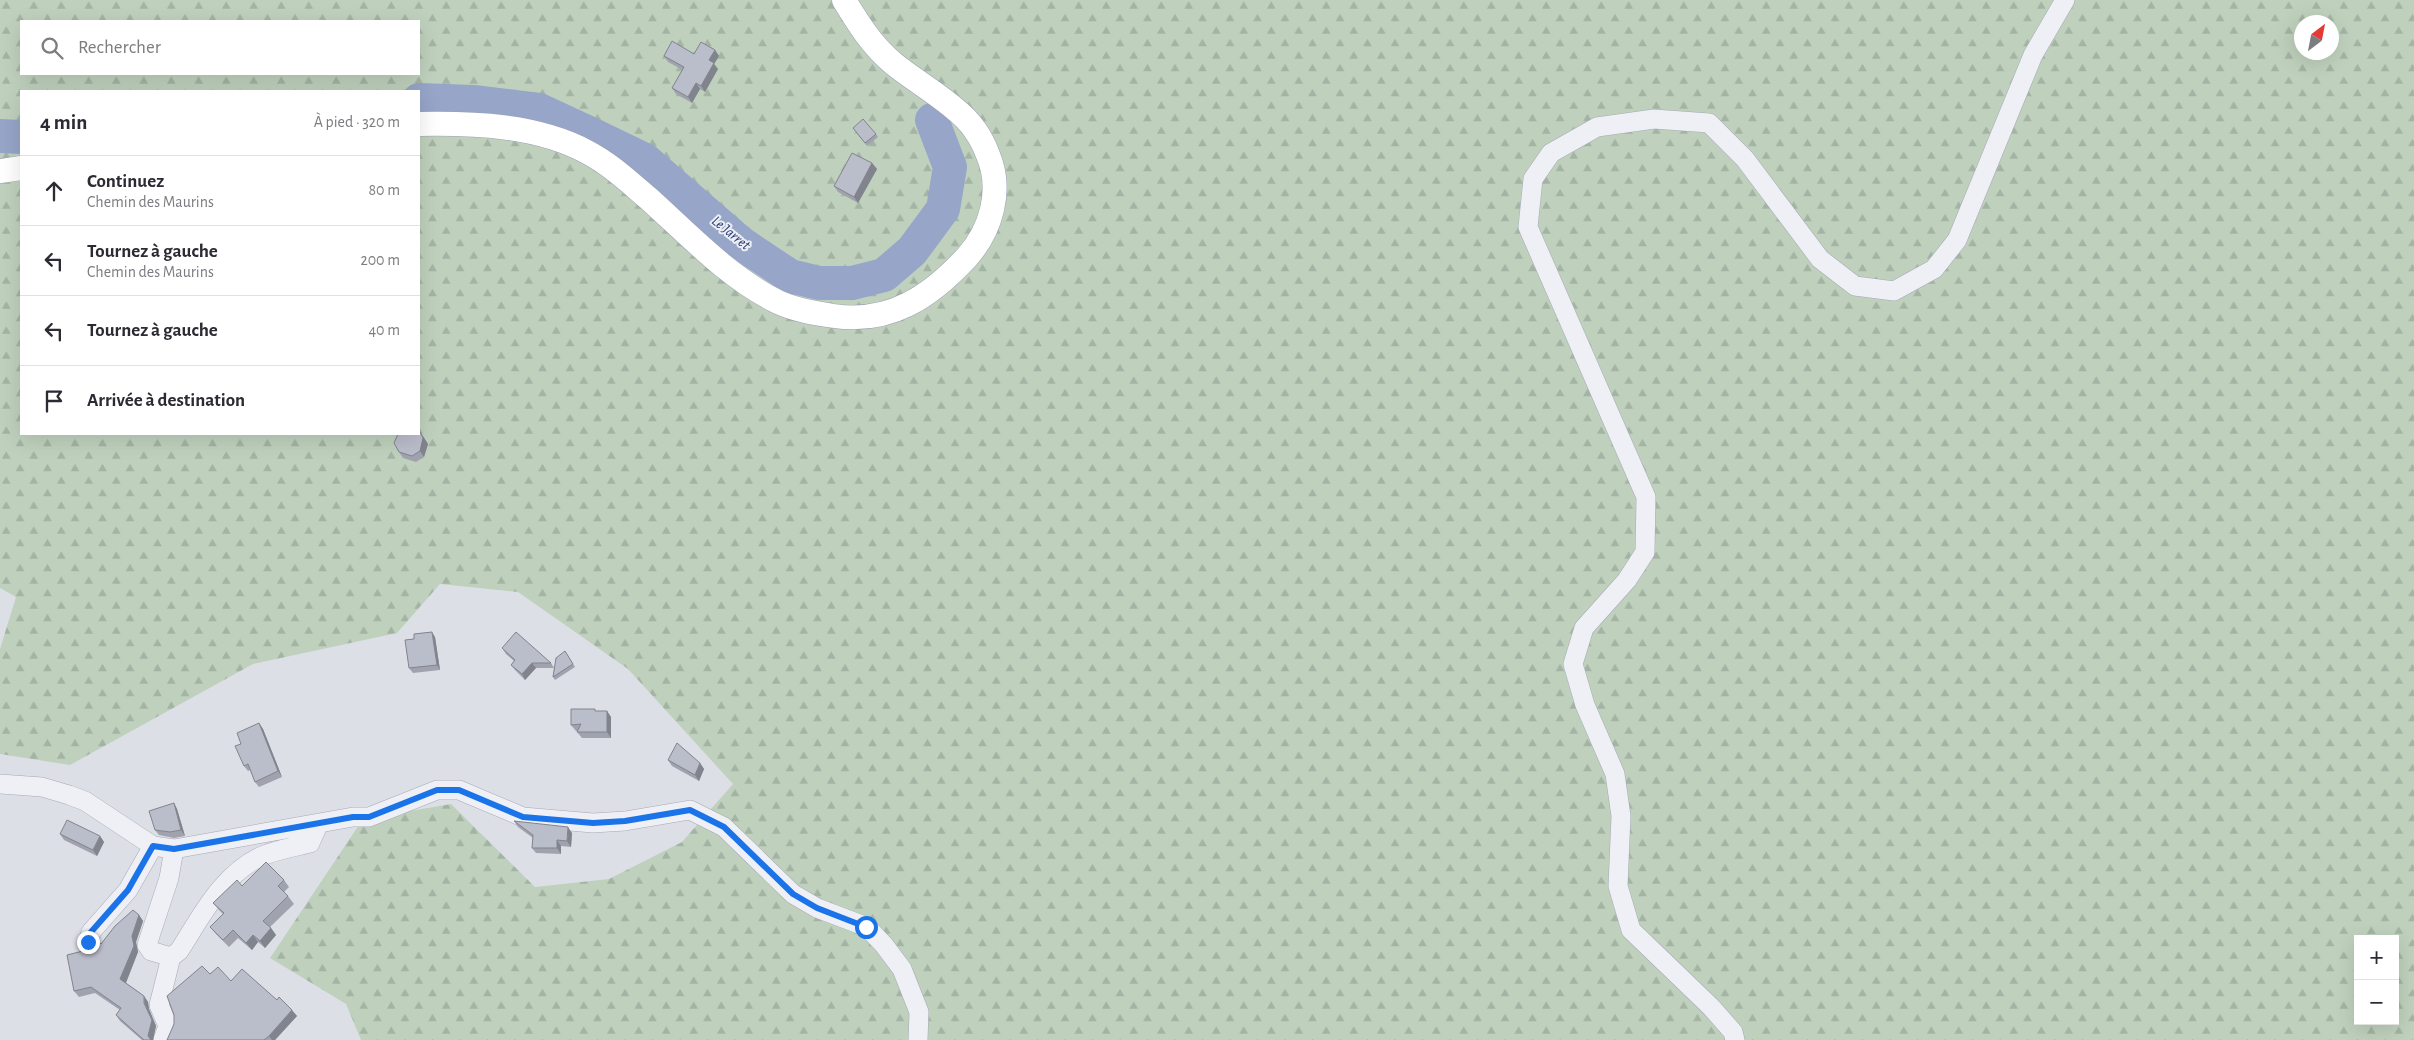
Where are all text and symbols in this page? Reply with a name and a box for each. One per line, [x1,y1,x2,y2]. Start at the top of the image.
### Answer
north arrow [2294,15,2339,60]
search box [20,20,420,75]
icon: search [38,34,66,62]
text: Rechercher [78,38,161,57]
text: 4 min [40,112,87,133]
text: À pied · 320 m [314,114,400,130]
text: Continuez [87,172,164,191]
icon: ahead [40,177,68,205]
text: 80 m [369,182,400,198]
text: Chemin des Maurins [87,194,214,210]
water label: Le Jarret [709,213,753,253]
text: Tournez à gauche [87,242,218,261]
icon: left [40,247,68,275]
text: 200 m [360,252,400,268]
text: Chemin des Maurins [87,264,214,280]
icon: left [40,317,68,345]
text: Tournez à gauche [87,321,218,340]
text: 40 m [368,322,400,338]
icon: arrive [40,387,68,415]
text: Arrivée à destination [87,391,245,410]
route start [855,916,878,939]
route end [77,931,100,954]
map controls [2354,935,2399,1025]
button: + [2354,935,2399,980]
button: − [2354,980,2399,1025]

